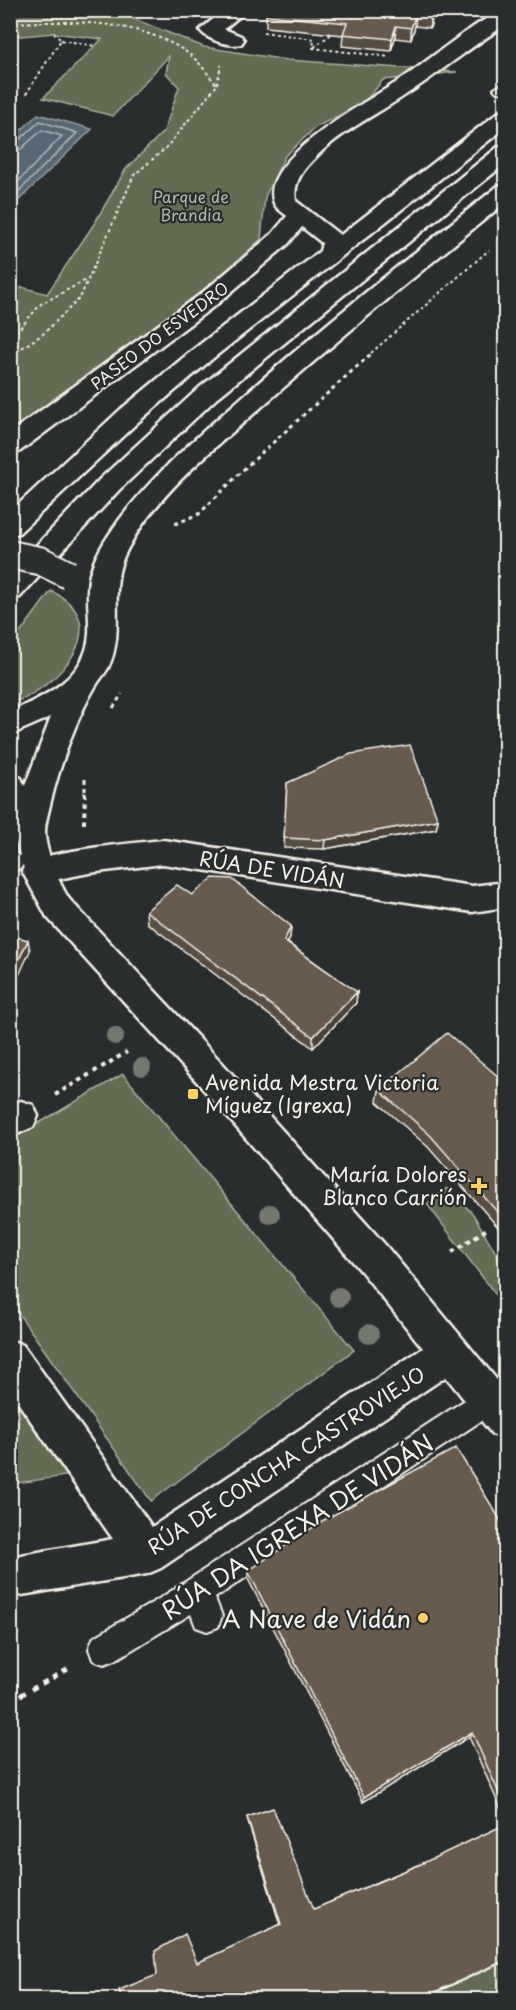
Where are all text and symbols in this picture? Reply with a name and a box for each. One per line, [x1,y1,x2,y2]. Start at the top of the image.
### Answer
park label: Parque de Brandia [153,184,229,226]
street label: PASEO DO ESVEDRO [85,275,233,395]
street label: RÚA DE VIDÁN [197,843,347,895]
place label: Avenida Mestra Victoria Míguez (Igrexa) [205,1067,439,1120]
marker: Avenida Mestra Victoria Míguez (Igrexa) [186,1087,200,1101]
place label: María Dolores Blanco Carrión [322,1159,467,1212]
marker: María Dolores Blanco Carrión [472,1179,486,1193]
street label: RÚA DE CONCHA CASTROVIEJO [141,1359,431,1561]
street label: RÚA DA IGREXA DE VIDÁN [154,1424,440,1628]
place label: A Nave de Vidán [222,1600,411,1636]
marker: A Nave de Vidán [416,1611,430,1625]

